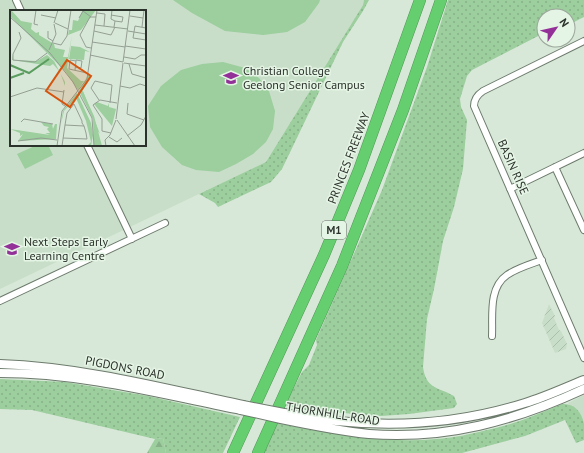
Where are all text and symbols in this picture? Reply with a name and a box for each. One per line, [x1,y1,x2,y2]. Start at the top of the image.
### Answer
north arrow [536,8,576,48]
inset map [10,10,146,146]
text: N [556,15,572,29]
place label: Christian College Geelong Senior Campus [243,63,365,92]
school or university icon: Christian College Geelong Senior Campus [222,69,240,87]
street label: PRINCES FREEWAY [324,110,373,206]
street label: BASIN RISE [495,137,532,197]
road number: M1 [322,221,346,239]
place label: Next Steps Early Learning Centre [24,234,108,263]
school or university icon: Next Steps Early Learning Centre [3,240,21,258]
street label: PIGDONS ROAD [84,352,166,383]
street label: THORNHILL ROAD [285,399,381,428]

